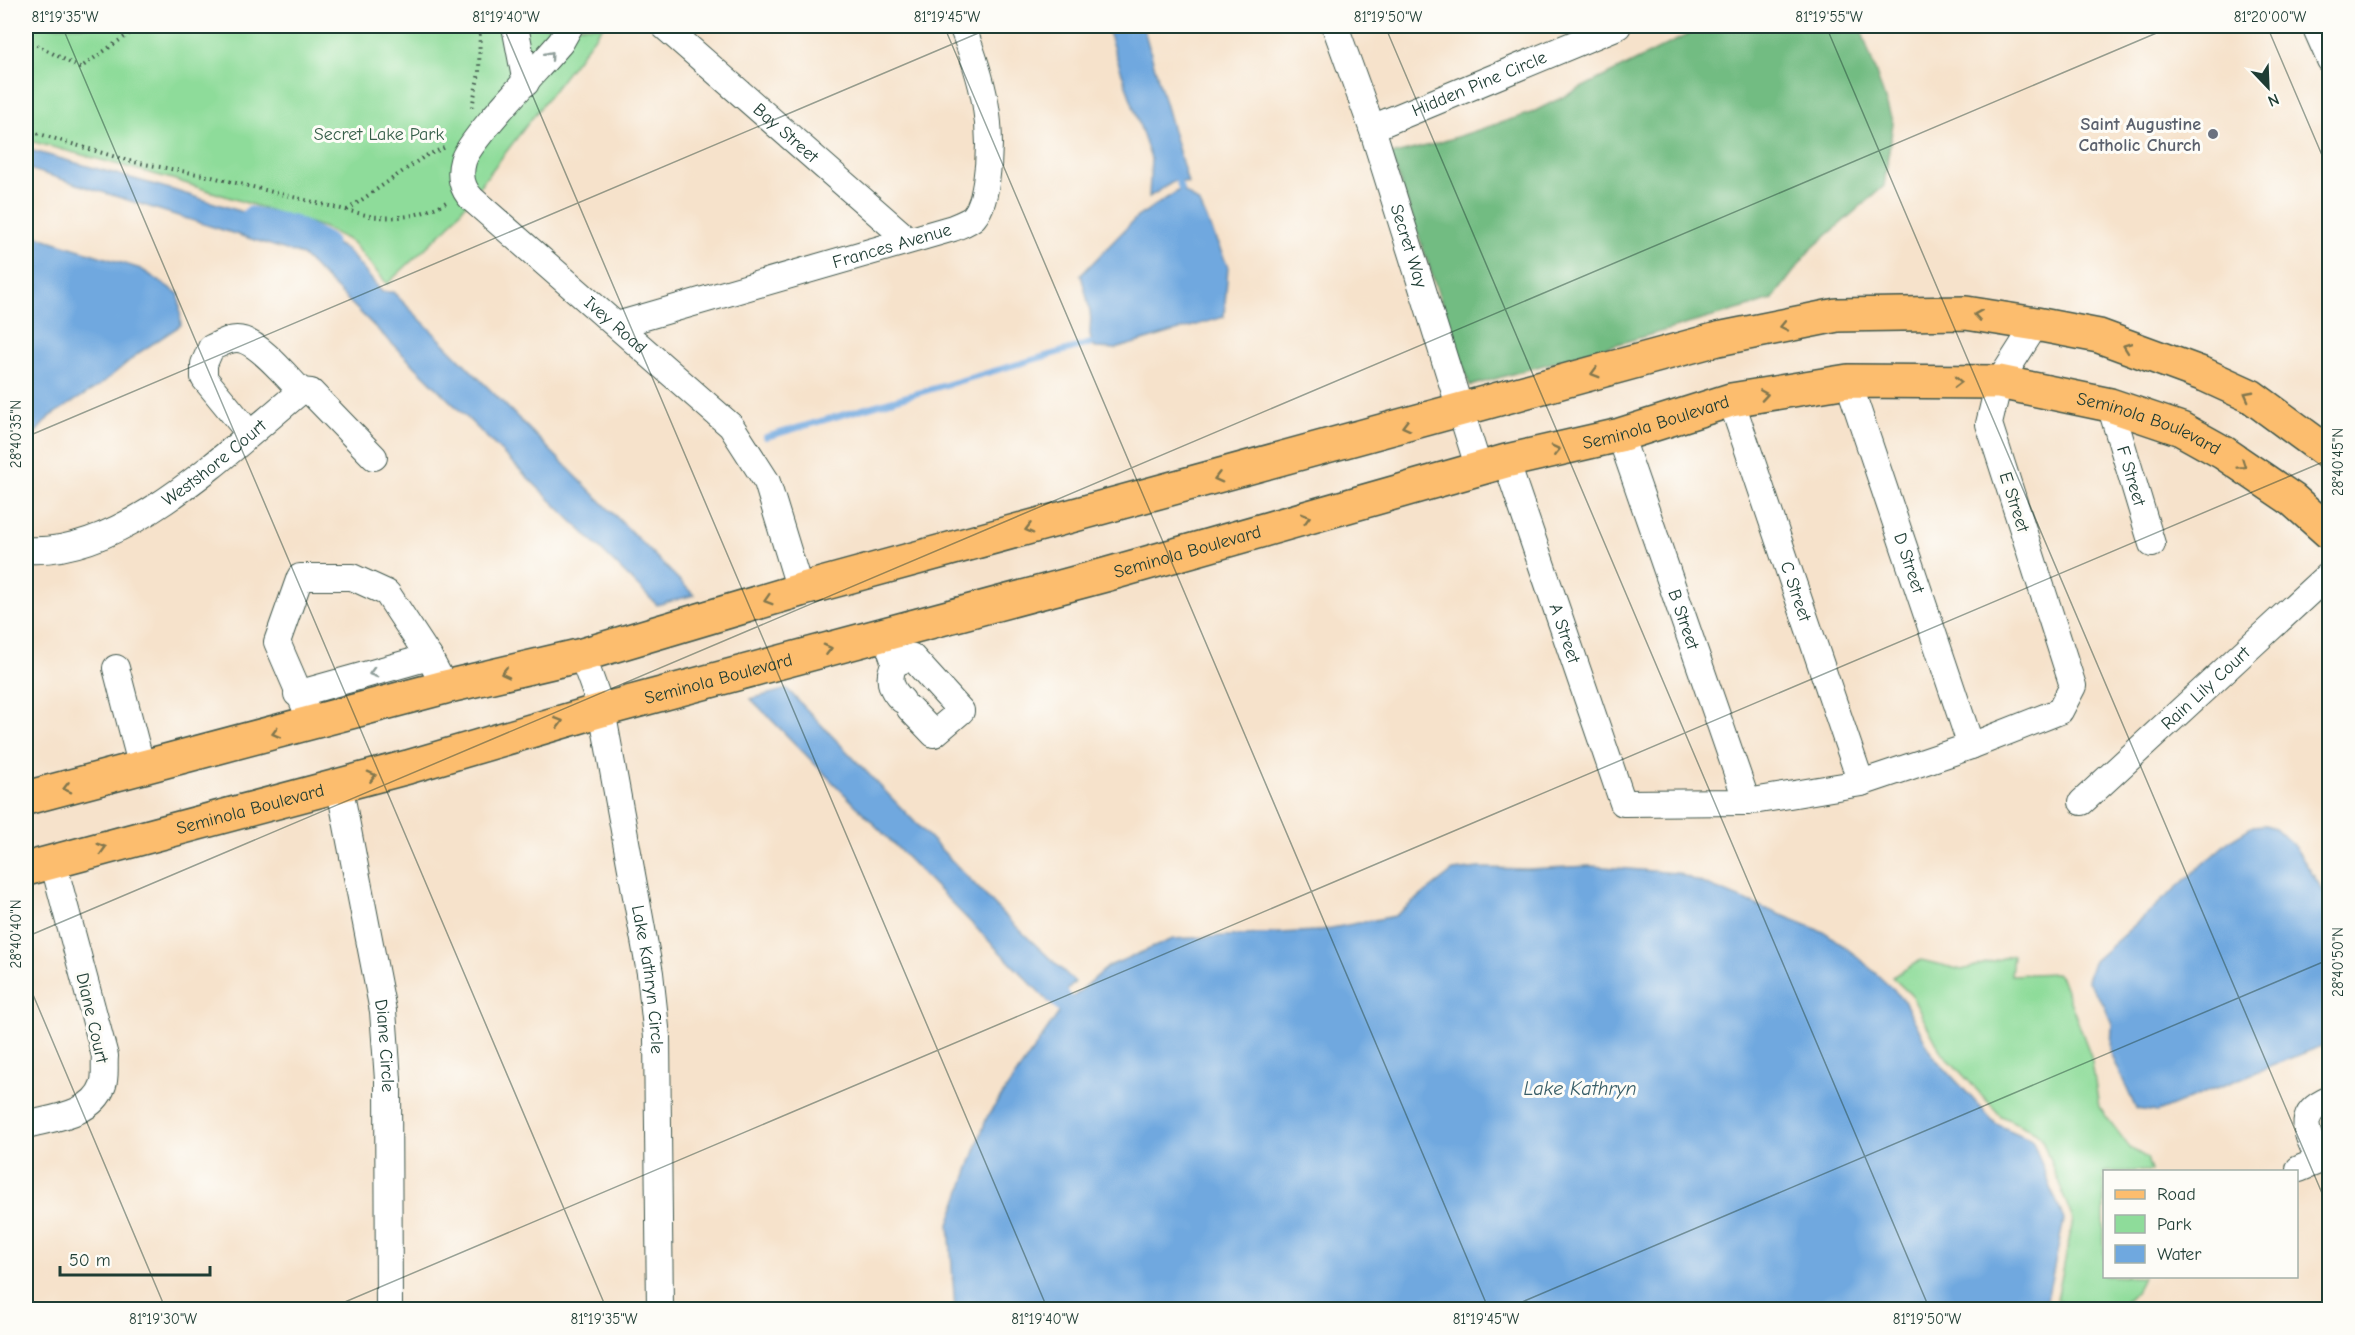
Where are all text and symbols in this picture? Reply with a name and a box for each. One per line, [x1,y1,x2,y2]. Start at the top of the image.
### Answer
text: 81°19'35"W [31,8,99,26]
text: 81°19'40"W [472,8,540,26]
text: 81°19'45"W [914,8,980,26]
text: 81°19'50"W [1354,8,1422,26]
text: 81°19'55"W [1795,8,1863,26]
text: 81°20'00"W [2234,8,2306,26]
street label: Hidden Pine Circle [1409,46,1550,121]
one-way arrow [543,51,554,62]
north arrow [2238,57,2298,117]
text: N [2265,90,2282,110]
street label: Bay Street [749,99,823,167]
place label: Saint Augustine Catholic Church [2079,114,2201,156]
park label: Secret Lake Park [314,124,444,145]
marker: Saint Augustine Catholic Church [2206,127,2220,141]
street label: Secret Way [1386,201,1432,291]
street label: Frances Avenue [830,219,954,273]
street label: Ivey Road [580,292,651,358]
one-way arrow [1973,309,1983,322]
one-way arrow [1780,319,1790,332]
one-way arrow [2123,341,2133,354]
one-way arrow [1590,366,1601,378]
one-way arrow [1954,376,1963,388]
street label: Seminola Boulevard [2075,388,2224,459]
one-way arrow [1760,389,1769,401]
street label: Seminola Boulevard [1580,391,1732,454]
one-way arrow [2243,391,2254,403]
text: 28°40'35"N [7,400,25,468]
street label: Westshore Court [158,414,271,510]
one-way arrow [1401,419,1412,431]
text: 28°40'45"N [2329,428,2347,496]
street label: F Street [2112,443,2151,509]
one-way arrow [1550,444,1560,457]
one-way arrow [2235,458,2246,469]
street label: E Street [1994,469,2034,536]
one-way arrow [1213,470,1223,483]
one-way arrow [1300,513,1311,525]
one-way arrow [1025,521,1035,534]
street label: Seminola Boulevard [1111,521,1263,583]
street label: D Street [1889,530,1930,597]
street label: C Street [1776,558,1816,625]
street label: B Street [1664,586,1704,653]
one-way arrow [763,593,773,605]
street label: A Street [1545,601,1585,667]
street label: Rain Lily Court [2157,641,2255,734]
one-way arrow [823,644,833,657]
street label: Seminola Boulevard [642,649,795,709]
one-way arrow [368,666,379,678]
one-way arrow [500,666,510,679]
one-way arrow [553,717,564,729]
one-way arrow [271,726,282,738]
one-way arrow [366,770,376,783]
street label: Seminola Boulevard [174,779,326,839]
one-way arrow [62,780,72,793]
one-way arrow [96,843,107,855]
text: 28°40'40"N [7,899,25,969]
street label: Lake Kathryn Circle [627,903,668,1054]
text: 28°40'50"N [2329,927,2347,997]
street label: Diane Court [71,971,113,1066]
street label: Diane Circle [370,997,399,1092]
water label: Lake Kathryn [1523,1077,1637,1100]
legend [2103,1170,2298,1278]
text: Road [2157,1184,2196,1205]
text: Park [2157,1214,2192,1235]
scale bar [60,1239,210,1277]
text: Water [2157,1244,2202,1265]
text: 50 m [69,1250,111,1271]
text: 81°19'30"W [129,1310,197,1328]
text: 81°19'35"W [570,1310,638,1328]
text: 81°19'40"W [1011,1310,1079,1328]
text: 81°19'45"W [1453,1310,1519,1328]
text: 81°19'50"W [1893,1310,1961,1328]

